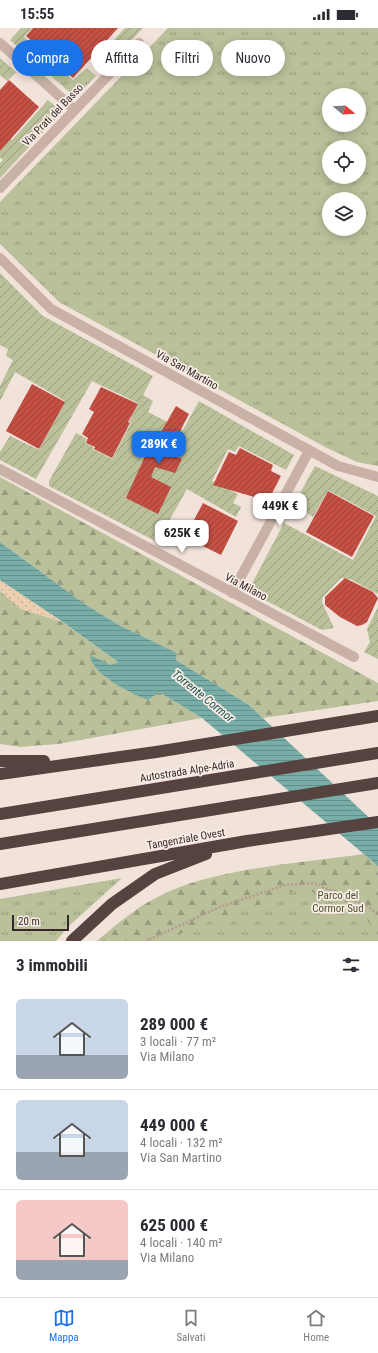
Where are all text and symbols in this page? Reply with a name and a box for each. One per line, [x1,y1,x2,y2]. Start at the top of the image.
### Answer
text: 15:55 [20,5,54,23]
chip: Compra [12,40,83,76]
chip: Affitta [91,40,153,76]
chip: Filtri [161,40,213,76]
chip: Nuovo [221,40,285,76]
street label: Via Prati del Basso [20,81,86,149]
north arrow [322,88,366,132]
map controls [322,88,366,236]
button: locate [322,140,366,184]
button: layers [322,192,366,236]
street label: Via San Martino [154,348,221,393]
pin: 289K € [126,431,192,465]
text: 289K € [141,436,177,451]
pin: 449K € [247,493,313,527]
text: 449K € [262,498,298,513]
pin: 625K € [149,520,215,554]
text: 625K € [164,525,200,540]
street label: Via Milano [223,570,270,604]
water label: Torrente Cormor [169,667,237,725]
street label: Autostrada Alpe-Adria [139,757,235,785]
street label: Tangenziale Ovest [146,826,226,852]
park label: Parco del Cormor Sud [312,889,364,915]
scale bar [12,913,69,932]
text: 20 m [18,915,40,928]
icon: filters [340,954,362,976]
text: 3 immobili [16,955,88,975]
text: 289 000 € [140,1014,208,1034]
icon: home [48,1015,96,1063]
text: 3 locali · 77 m² [140,1034,216,1049]
text: Via Milano [140,1049,194,1064]
text: 449 000 € [140,1115,208,1135]
icon: home [48,1116,96,1164]
text: 4 locali · 132 m² [140,1135,223,1150]
text: Via San Martino [140,1150,222,1165]
text: 625 000 € [140,1215,208,1235]
icon: home [48,1216,96,1264]
text: 4 locali · 140 m² [140,1235,223,1250]
text: Via Milano [140,1250,194,1265]
tab: Mappa [49,1307,79,1344]
tab: Salvati [176,1307,206,1344]
tab: Home [303,1307,329,1344]

